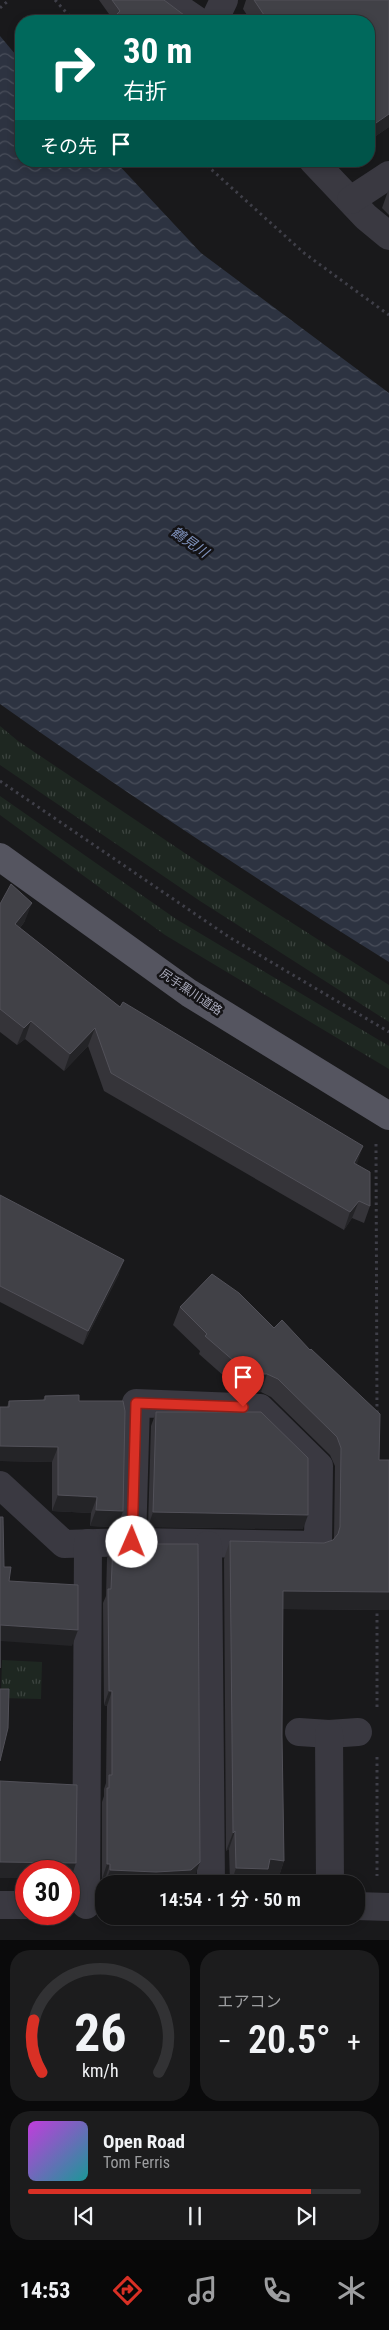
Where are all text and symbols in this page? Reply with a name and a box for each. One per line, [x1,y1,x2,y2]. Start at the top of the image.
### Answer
text: 30 m [123,31,192,72]
icon: right [40,35,105,100]
text: 右折 [123,79,167,104]
icon: arrive [107,130,135,158]
text: その先 [40,135,97,158]
water label: 鶴見川 [168,523,213,562]
street label: 尻手黒川道路 [157,966,225,1018]
pin [222,1356,264,1407]
icon: arrive [229,1363,257,1391]
position arrow [105,1515,157,1567]
speed limit sign: 30 [15,1860,80,1925]
text: 14:54 · 1 分 · 50 m [159,1888,301,1911]
text: エアコン [218,1992,282,2011]
text: 26 [73,2003,126,2064]
text: 20.5° [248,2018,331,2062]
text: − [218,2025,232,2058]
text: + [347,2025,361,2058]
text: km/h [81,2060,118,2081]
text: Open Road [103,2130,185,2153]
text: Tom Ferris [103,2153,170,2172]
icon: previous [70,2202,98,2230]
icon: pause [181,2202,209,2230]
icon: next [292,2202,320,2230]
icon: directions [110,2273,145,2308]
icon: music [185,2273,220,2308]
icon: phone [259,2273,294,2308]
icon: climate [334,2273,369,2308]
text: 14:53 [20,2278,70,2303]

